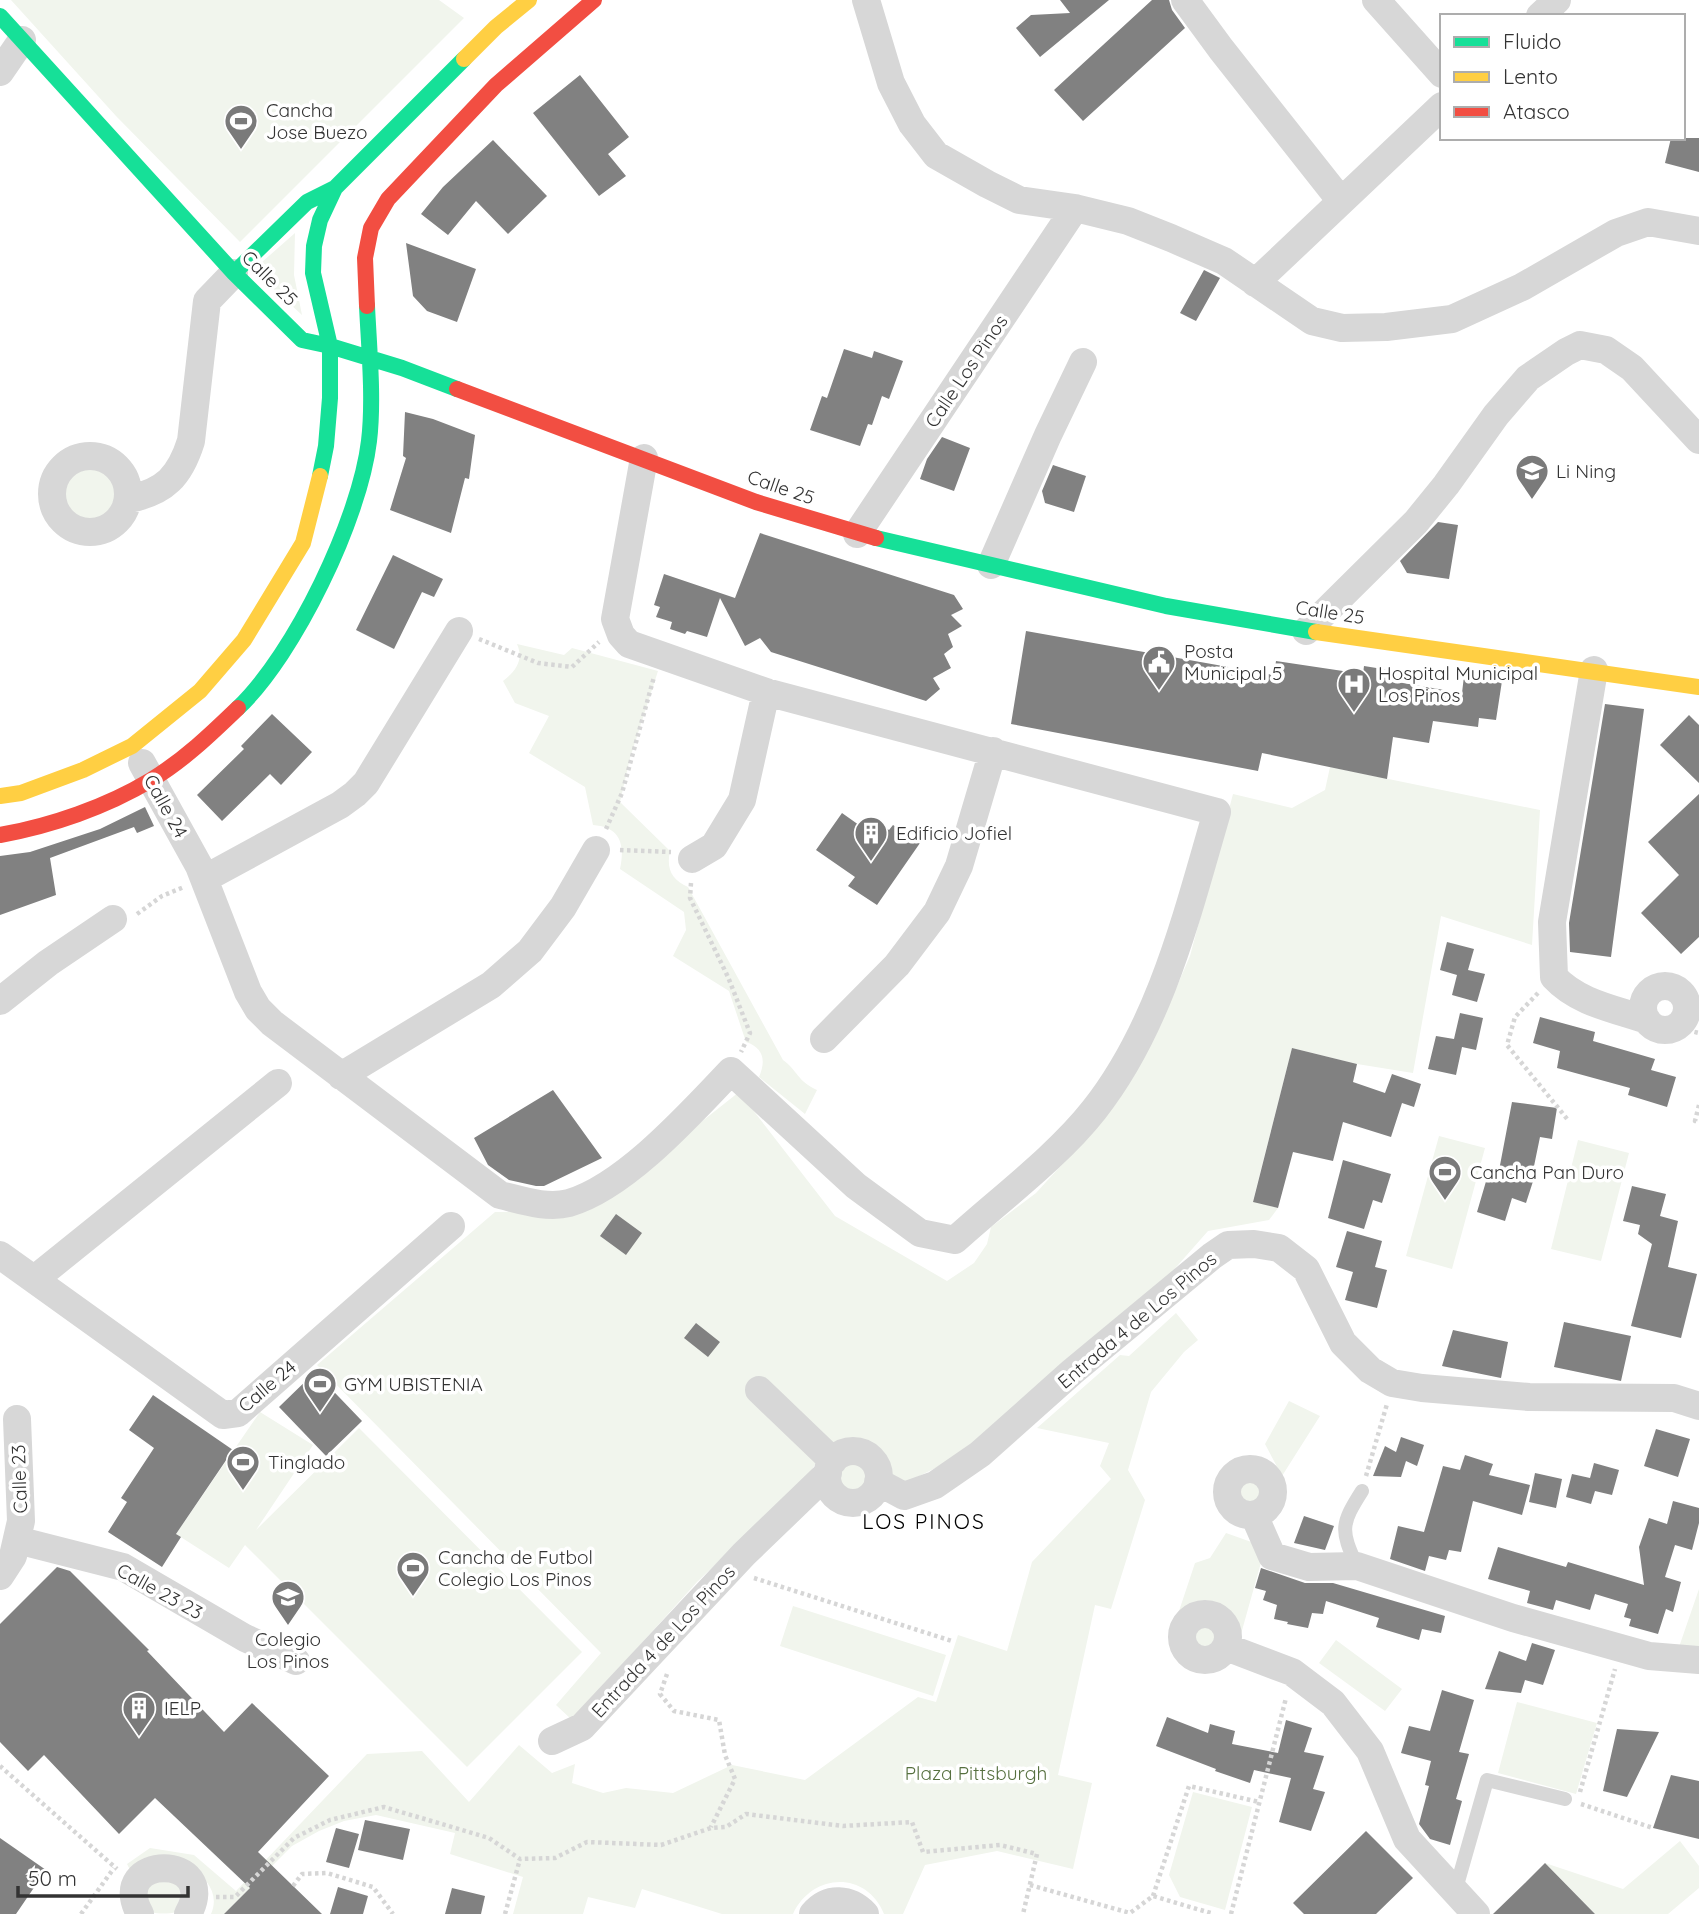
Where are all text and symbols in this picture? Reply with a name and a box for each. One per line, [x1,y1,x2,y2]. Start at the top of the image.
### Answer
legend [1440,14,1685,140]
text: Fluido [1503,28,1561,54]
text: Lento [1503,63,1558,89]
place label: Cancha Jose Buezo [266,98,367,144]
text: Atasco [1503,98,1570,124]
sports icon: Cancha Jose Buezo [222,102,260,151]
street label: Calle 25 [237,245,303,311]
street label: Calle Los Pinos [919,310,1013,432]
school or university icon: Li Ning [1513,452,1551,501]
place label: Li Ning [1556,459,1616,483]
street label: Calle 25 [744,464,818,510]
street label: Calle 25 [1294,595,1366,629]
place label: Posta Municipal 5 [1184,639,1282,685]
public building icon: Posta Municipal 5 [1140,643,1178,692]
place label: Hospital Municipal Los Pinos [1378,661,1538,707]
hospital icon: Hospital Municipal Los Pinos [1335,665,1373,714]
street label: Calle 24 [139,770,193,842]
building icon: Edificio Jofiel [852,814,890,863]
place label: Edificio Jofiel [896,821,1012,845]
sports icon: Cancha Pan Duro [1426,1153,1464,1202]
place label: Cancha Pan Duro [1470,1160,1624,1184]
street label: Entrada 4 de Los Pinos [1053,1246,1221,1394]
street label: Calle 24 [233,1355,301,1417]
sports icon: GYM UBISTENIA [301,1365,339,1414]
place label: GYM UBISTENIA [344,1372,483,1396]
sports icon: Tinglado [224,1443,262,1492]
street label: Calle 23 [6,1444,32,1514]
place label: Tinglado [268,1450,345,1474]
district label: LOS PINOS [862,1508,986,1534]
place label: Cancha de Futbol Colegio Los Pinos [438,1545,593,1591]
sports icon: Cancha de Futbol Colegio Los Pinos [394,1549,432,1598]
street label: Calle 23 23 [113,1558,207,1624]
street label: Entrada 4 de Los Pinos [586,1560,740,1722]
school or university icon: Colegio Los Pinos [269,1578,307,1627]
place label: Colegio Los Pinos [247,1627,329,1673]
building icon: IELP [120,1689,158,1738]
place label: IELP [164,1696,201,1720]
park label: Plaza Pittsburgh [905,1761,1047,1785]
scale bar [18,1854,187,1898]
text: 50 m [28,1865,77,1891]

